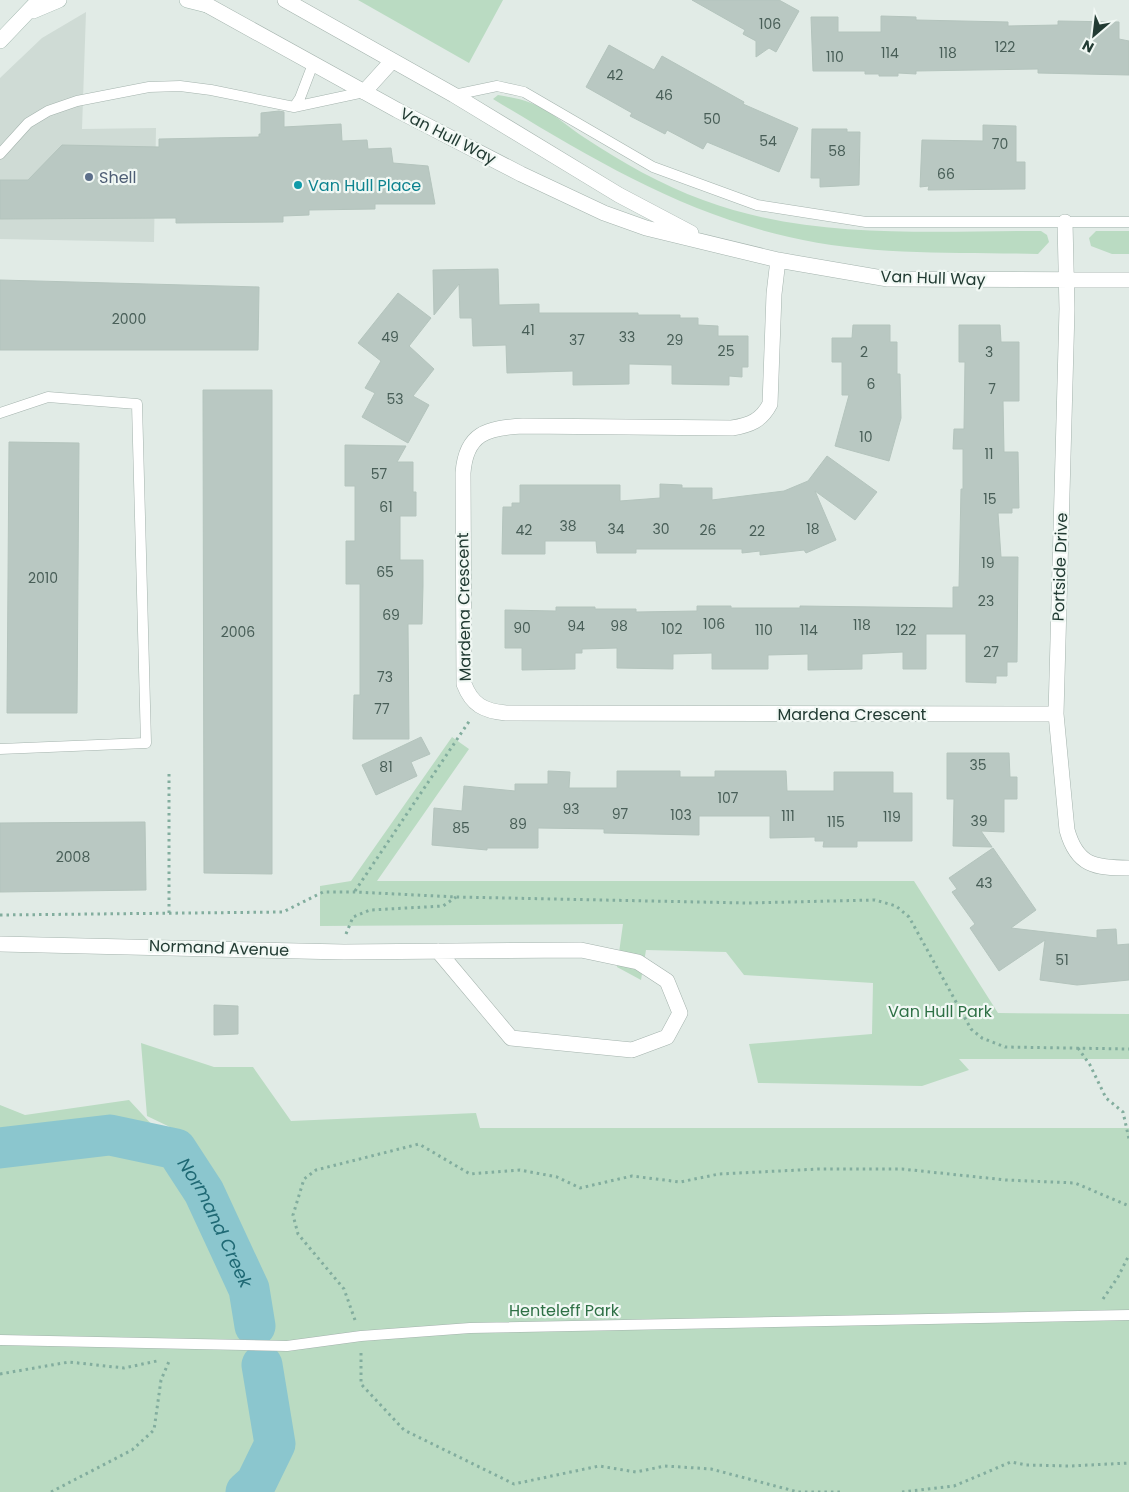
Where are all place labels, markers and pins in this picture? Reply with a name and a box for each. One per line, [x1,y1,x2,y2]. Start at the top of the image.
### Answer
place label: Shell [99,166,136,189]
marker: Shell [83,171,95,183]
place label: Van Hull Place [308,174,421,197]
marker: Van Hull Place [292,179,304,191]

